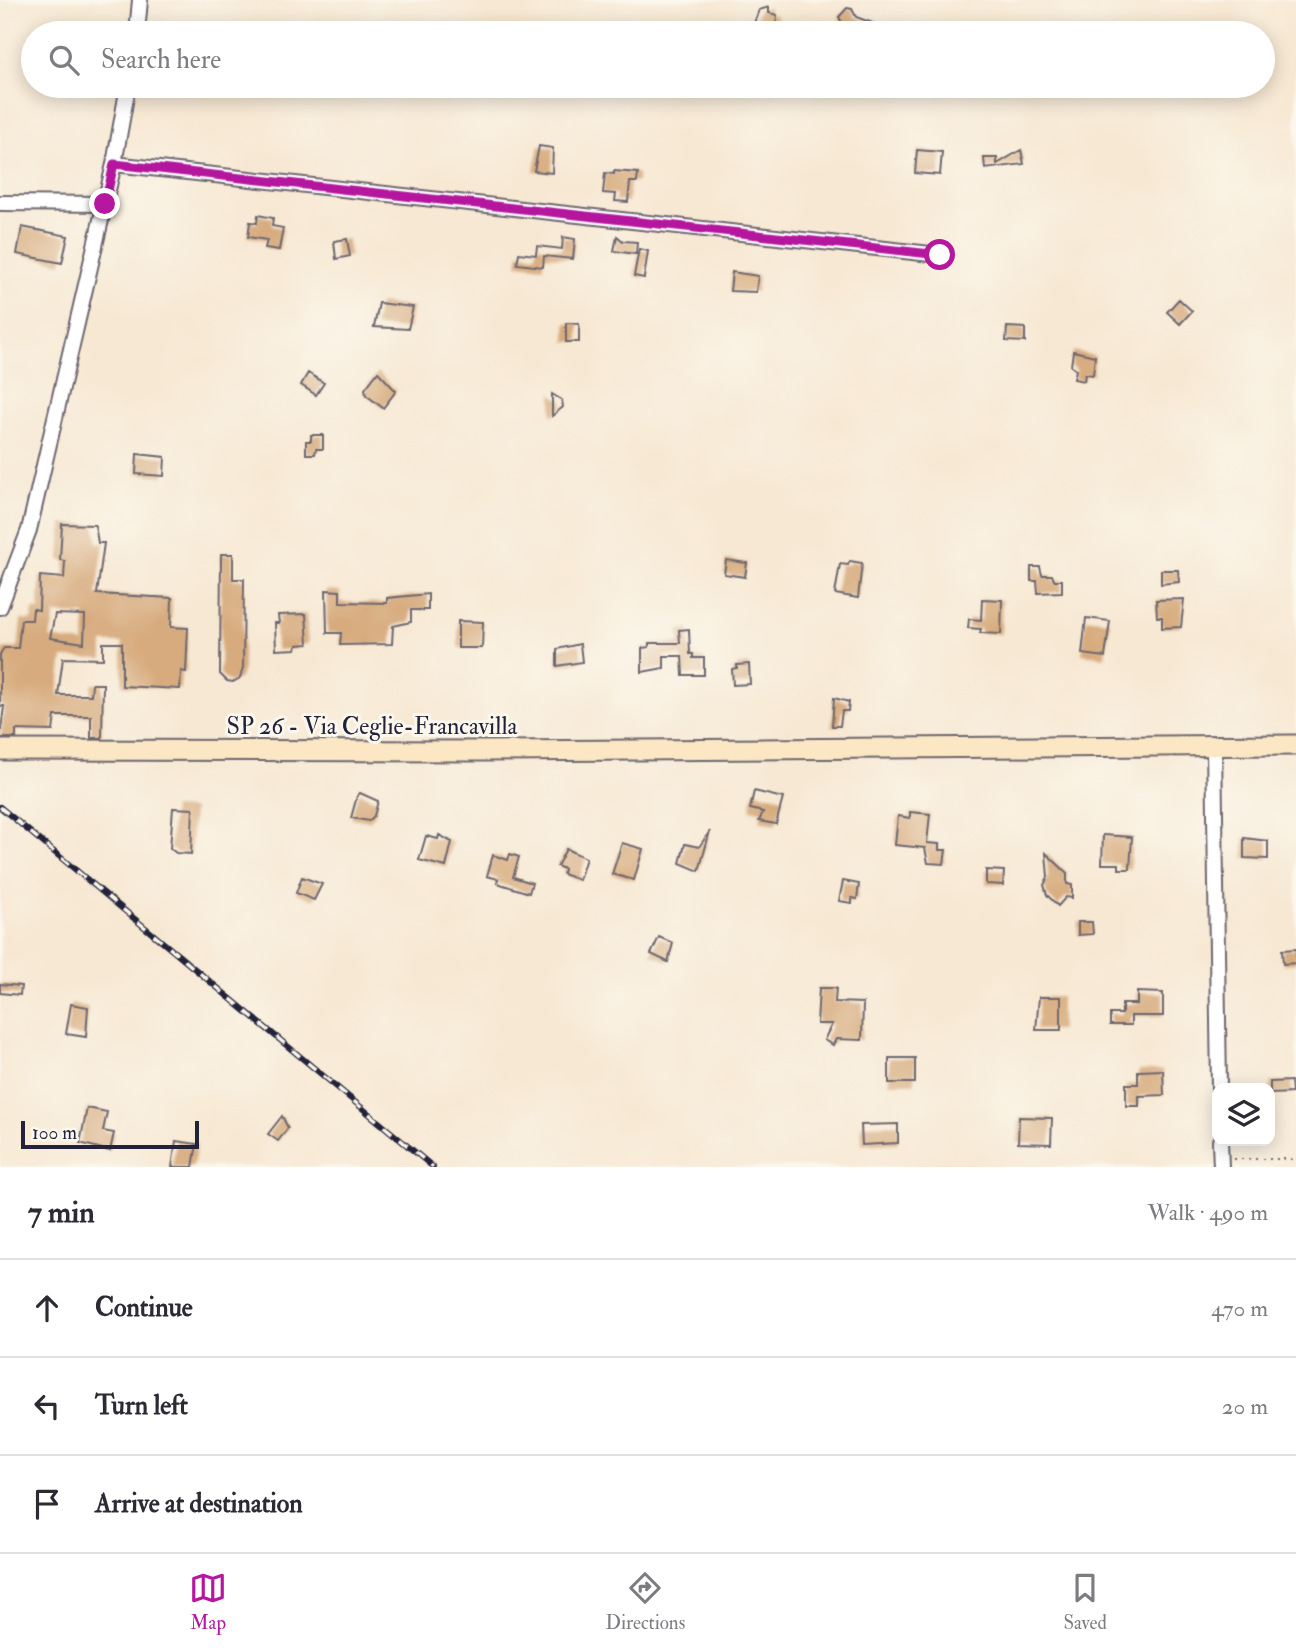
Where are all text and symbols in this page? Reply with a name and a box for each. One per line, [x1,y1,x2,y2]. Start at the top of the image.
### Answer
search box [21,21,1275,98]
icon: search [45,41,83,79]
text: Search here [101,44,221,76]
route end [89,188,120,219]
route start [924,239,955,270]
street label: SP 26 - Via Ceglie-Francavilla [227,711,519,742]
map controls [1212,1083,1275,1146]
button: layers [1212,1083,1275,1146]
scale bar [21,1118,200,1150]
text: 100 m [32,1121,77,1145]
text: 7 min [28,1194,95,1231]
text: Walk · 490 m [1147,1198,1268,1227]
icon: ahead [28,1289,66,1327]
text: Continue [95,1292,193,1324]
text: 470 m [1211,1294,1268,1323]
icon: left [28,1387,66,1425]
text: Turn left [95,1390,188,1422]
text: 20 m [1222,1392,1268,1421]
icon: arrive [28,1485,66,1523]
text: Arrive at destination [95,1488,303,1520]
tab: Map [189,1569,227,1635]
tab: Directions [605,1569,685,1635]
tab: Saved [1063,1569,1107,1635]

